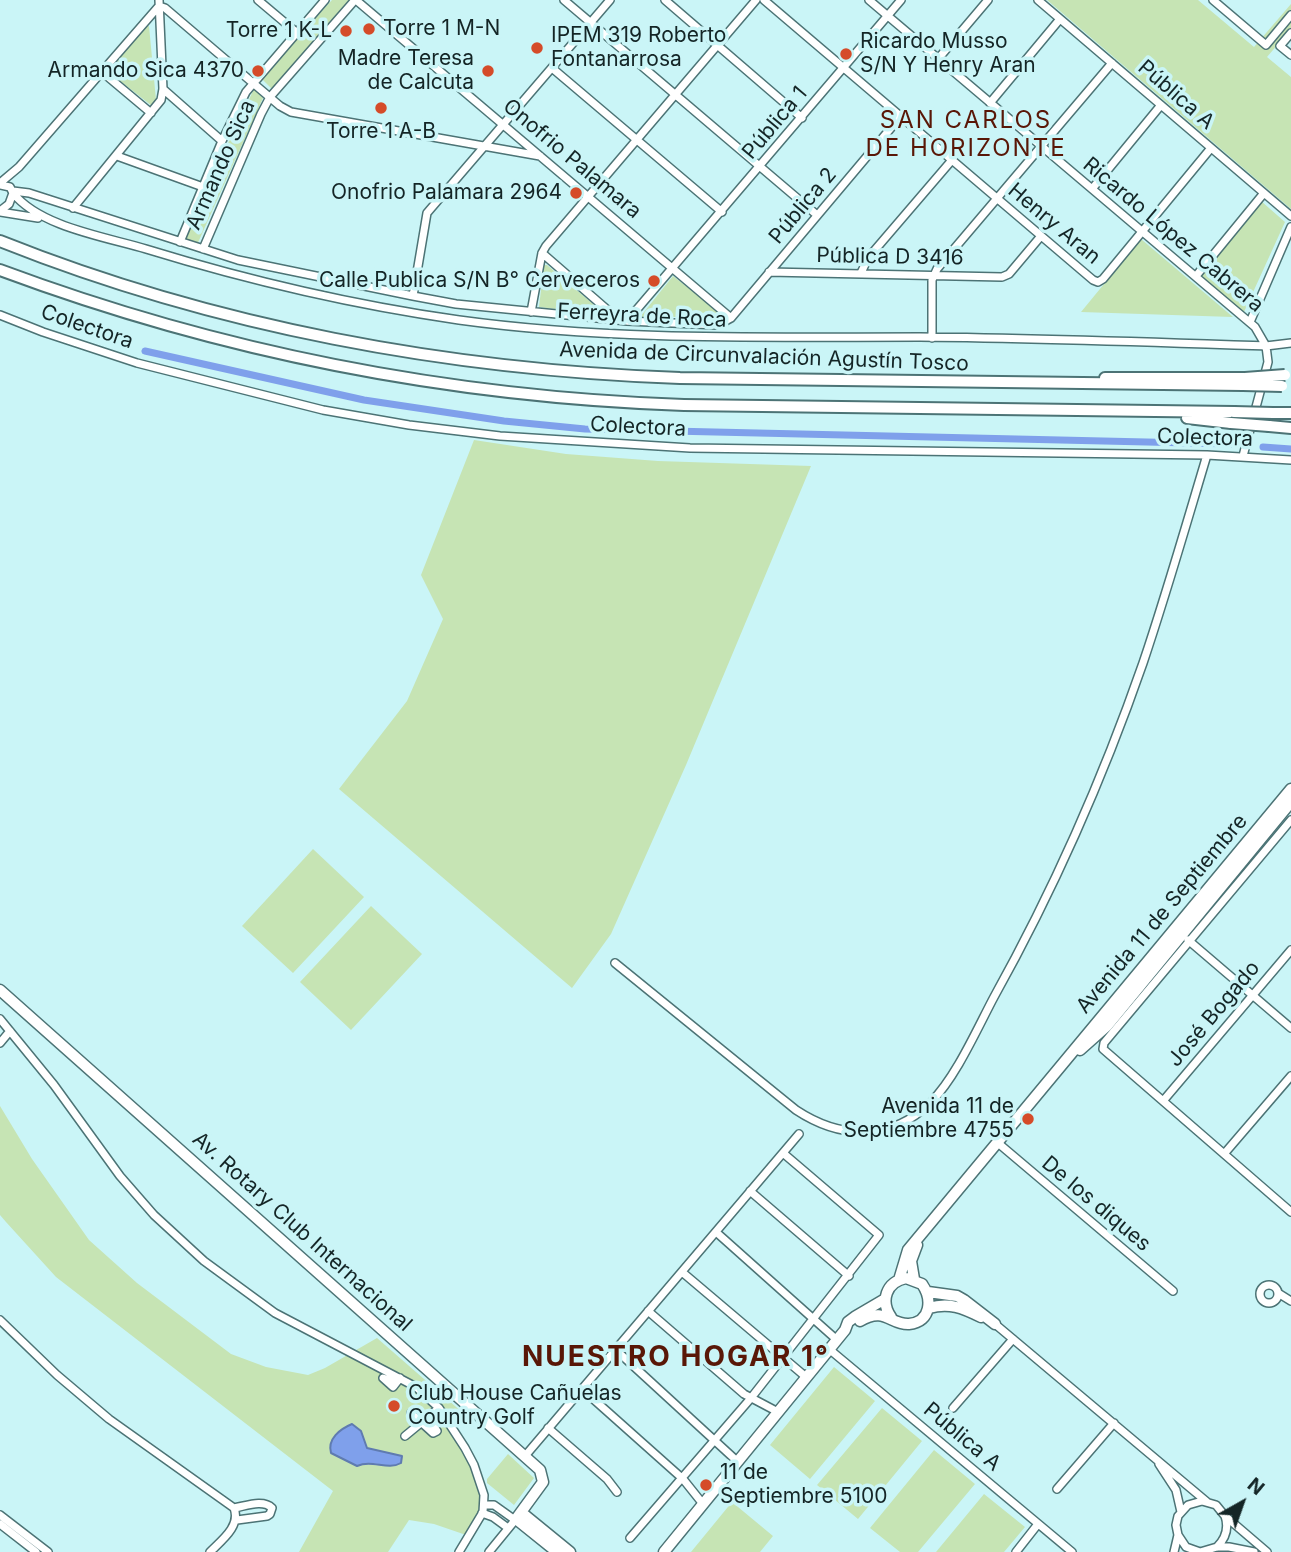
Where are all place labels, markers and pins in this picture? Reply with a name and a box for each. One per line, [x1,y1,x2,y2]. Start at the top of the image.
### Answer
place label: Torre 1 M-N [383,16,500,42]
place label: Torre 1 K-L [226,18,332,44]
marker: Torre 1 M-N [361,21,377,37]
marker: Torre 1 K-L [338,23,354,39]
place label: IPEM 319 Roberto Fontanarrosa [551,23,726,73]
place label: Ricardo Musso S/N Y Henry Aran [860,29,1036,79]
marker: IPEM 319 Roberto Fontanarrosa [529,40,545,56]
place label: Madre Teresa de Calcuta [338,46,474,96]
marker: Ricardo Musso S/N Y Henry Aran [838,46,854,62]
place label: Armando Sica 4370 [48,58,244,84]
marker: Armando Sica 4370 [250,63,266,79]
marker: Madre Teresa de Calcuta [480,63,496,79]
marker: Torre 1 A-B [373,100,389,116]
place label: Torre 1 A-B [326,119,436,145]
place label: Onofrio Palamara 2964 [331,180,562,206]
marker: Onofrio Palamara 2964 [568,185,584,201]
place label: Calle Publica S/N B° Cerveceros [319,268,640,294]
marker: Calle Publica S/N B° Cerveceros [646,273,662,289]
place label: Avenida 11 de Septiembre 4755 [843,1094,1014,1144]
marker: Avenida 11 de Septiembre 4755 [1020,1111,1036,1127]
place label: Club House Cañuelas Country Golf [408,1381,622,1431]
marker: Club House Cañuelas Country Golf [386,1398,402,1414]
place label: 11 de Septiembre 5100 [720,1460,888,1510]
marker: 11 de Septiembre 5100 [698,1477,714,1493]

